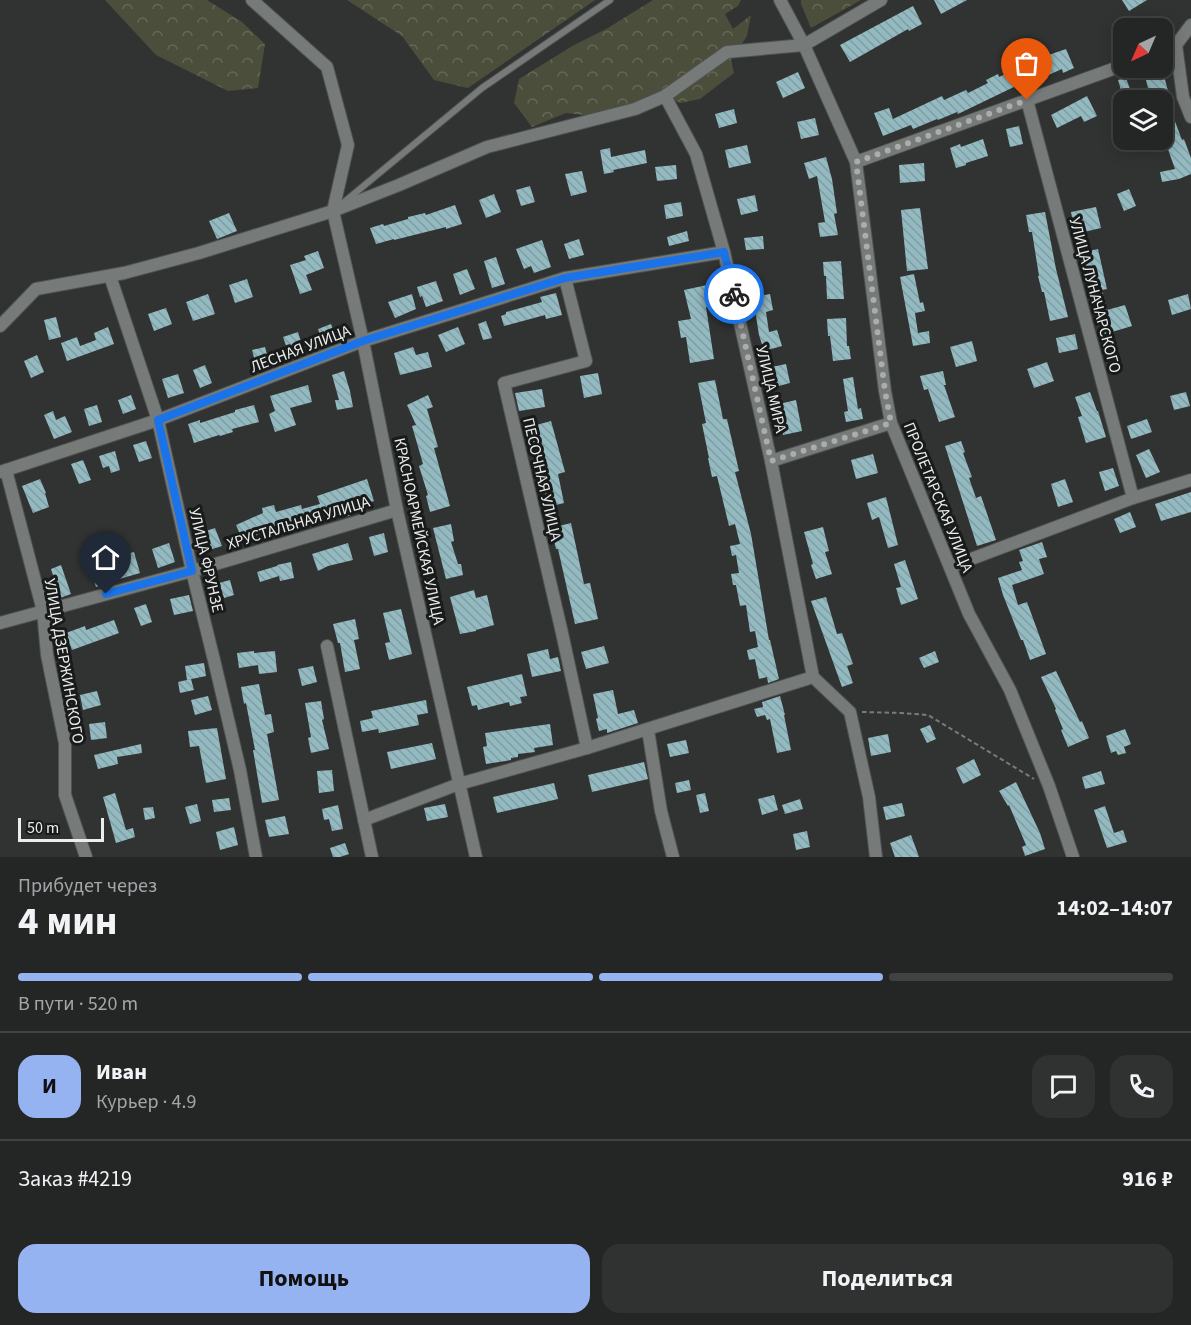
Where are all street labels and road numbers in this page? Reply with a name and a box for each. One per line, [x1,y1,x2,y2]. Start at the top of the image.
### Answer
street label: УЛИЦА ЛУНАЧАРСКОГО [1064,215,1126,376]
street label: ЛЕСНАЯ УЛИЦА [247,320,354,378]
street label: УЛИЦА МИРА [750,343,792,435]
street label: ПЕСОЧНАЯ УЛИЦА [517,415,567,543]
street label: ПРОЛЕТАРСКАЯ УЛИЦА [898,419,978,576]
street label: КРАСНОАРМЕЙСКАЯ УЛИЦА [388,436,450,627]
street label: ХРУСТАЛЬНАЯ УЛИЦА [224,491,373,555]
street label: УЛИЦА ФРУНЗЕ [183,506,229,615]
street label: УЛИЦА ДЗЕРЖИНСКОГО [39,577,89,746]

